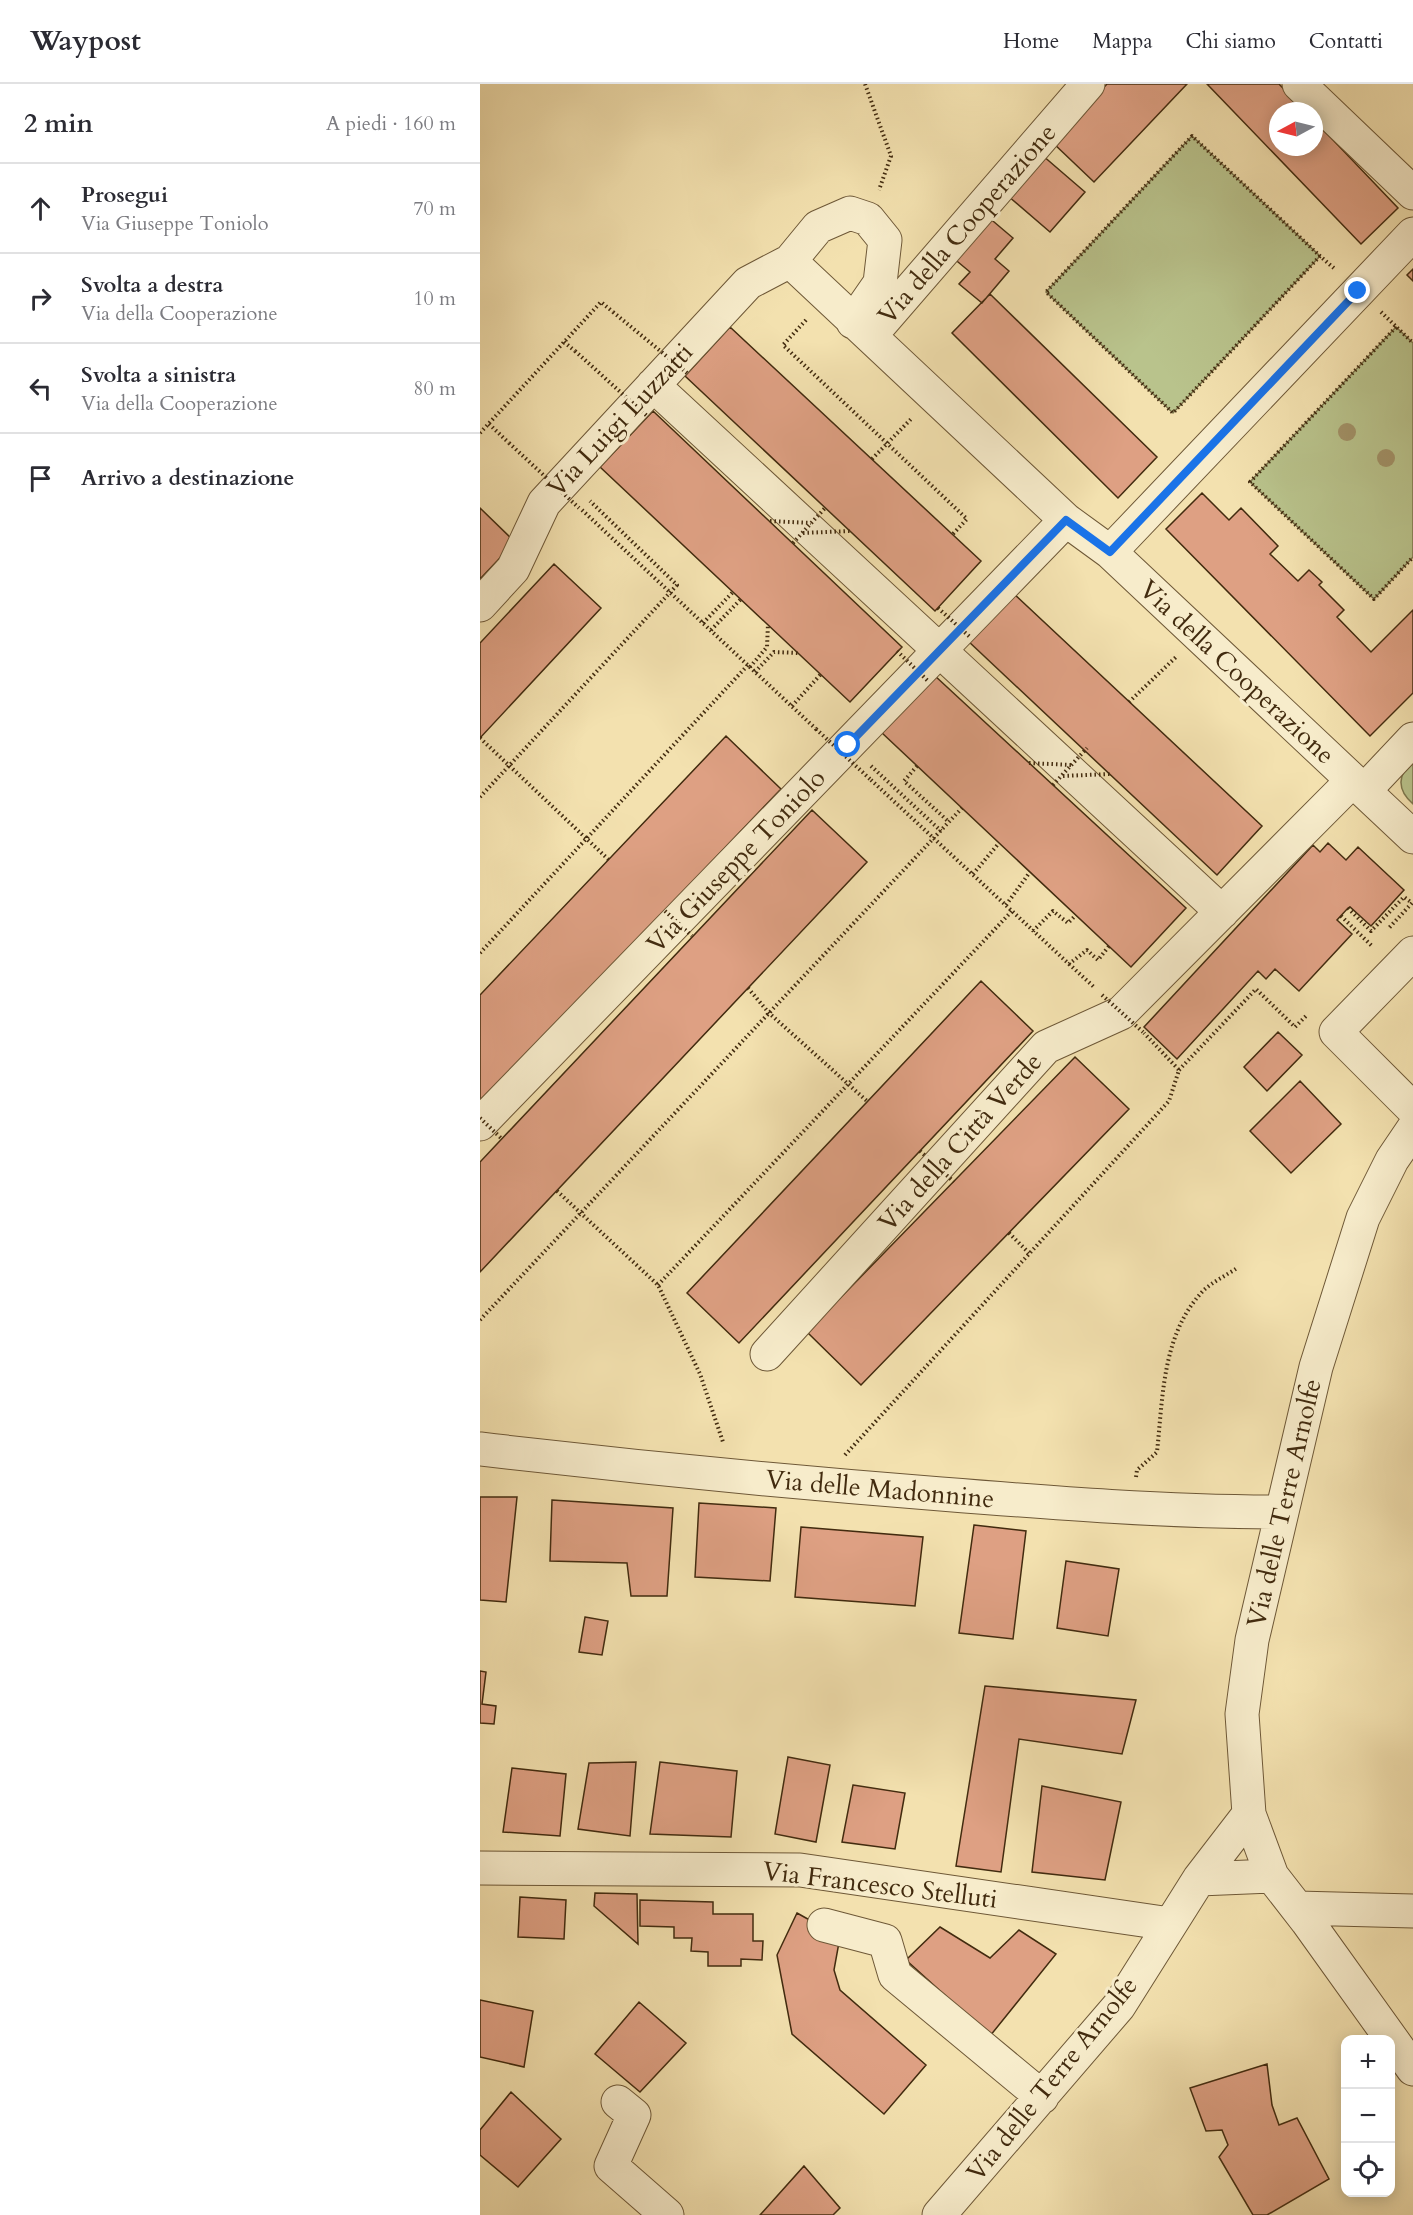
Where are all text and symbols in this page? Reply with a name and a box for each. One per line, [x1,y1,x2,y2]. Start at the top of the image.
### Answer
text: Waypost [30,22,141,60]
text: Home [1003,27,1059,56]
text: Mappa [1092,27,1153,56]
text: Chi siamo [1186,27,1276,56]
text: Contatti [1309,27,1383,56]
north arrow [1269,102,1323,156]
text: 2 min [24,106,93,141]
text: A piedi · 160 m [326,110,456,137]
street label: Via della Cooperazione [870,116,1064,332]
text: Prosegui [81,180,168,210]
icon: ahead [24,192,57,225]
text: 70 m [413,195,456,222]
text: Via Giuseppe Toniolo [81,210,268,237]
text: Svolta a destra [81,270,223,300]
route end [1344,277,1370,303]
icon: right [24,282,57,315]
text: 10 m [413,285,456,312]
text: Via della Cooperazione [81,300,278,327]
street label: Via Luigi Luzzatti [539,335,701,505]
text: Svolta a sinistra [81,360,236,390]
icon: left [24,372,57,405]
text: 80 m [413,375,456,402]
text: Via della Cooperazione [81,390,278,417]
icon: arrive [24,462,57,495]
text: Arrivo a destinazione [81,463,294,493]
street label: Via della Cooperazione [1132,572,1342,772]
route start [834,731,860,757]
street label: Via Giuseppe Toniolo [639,761,833,961]
street label: Via della Città Verde [870,1045,1050,1239]
street label: Via delle Terre Arnolfe [1238,1375,1330,1631]
street label: Via delle Madonnine [764,1462,996,1516]
street label: Via Francesco Stelluti [761,1853,999,1917]
street label: Via delle Terre Arnolfe [958,1969,1146,2189]
map controls [1341,2035,1395,2197]
button: + [1341,2035,1395,2089]
button: − [1341,2089,1395,2143]
button: locate [1341,2143,1395,2197]

